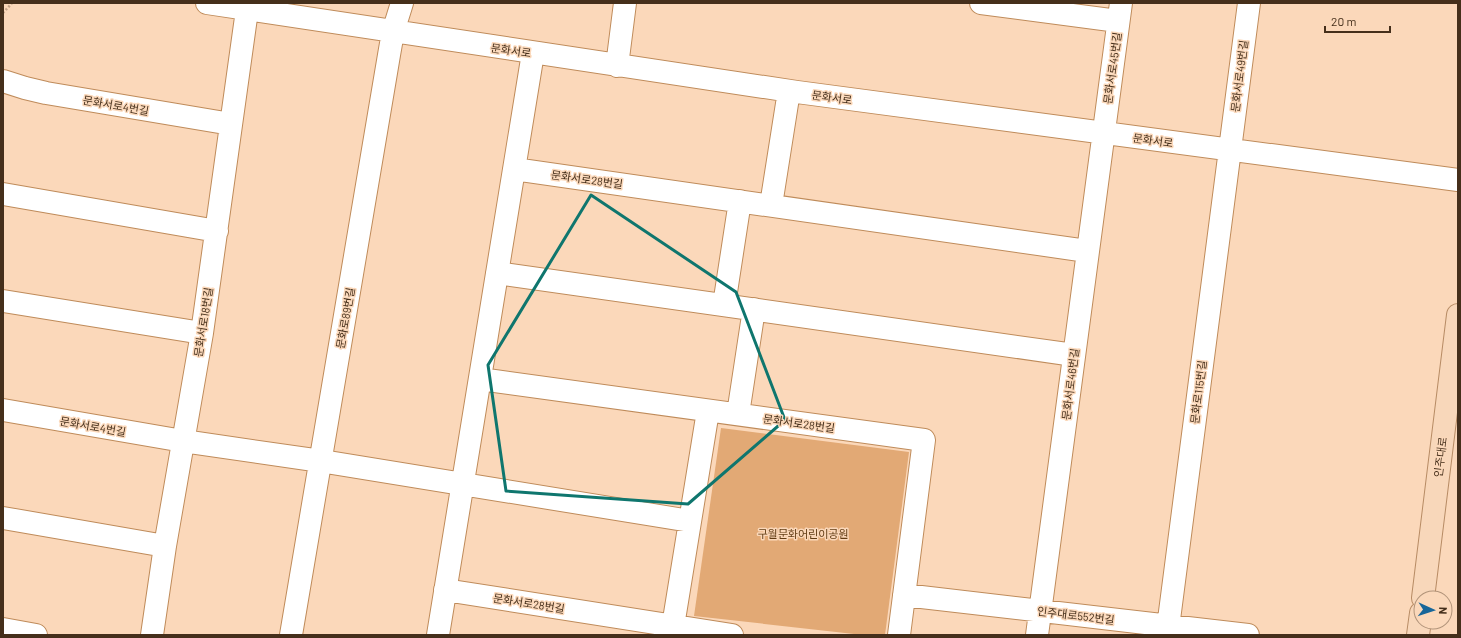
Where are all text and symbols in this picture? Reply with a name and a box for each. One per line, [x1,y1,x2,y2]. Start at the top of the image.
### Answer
scale bar [1325,8,1390,34]
text: 20 m [1331,14,1357,28]
street label: 문화서로45번길 [1101,31,1123,105]
street label: 문화서로49번길 [1228,39,1250,113]
street label: 문화서로 [490,41,532,59]
street label: 문화서로 [811,88,853,106]
street label: 문화서로4번길 [82,93,150,117]
street label: 문화서로 [1132,131,1174,149]
street label: 문화서로28번길 [550,168,624,190]
street label: 문화서로18번길 [191,286,215,358]
street label: 문화로89번길 [333,286,357,350]
street label: 문화서로46번길 [1059,347,1081,421]
street label: 문화로115번길 [1188,359,1208,425]
street label: 문화서로28번길 [762,412,836,434]
street label: 문화서로4번길 [59,414,127,438]
street label: 인주대로 [1431,436,1449,478]
park label: 구월문화어린이공원 [757,527,849,540]
north arrow [1413,590,1453,630]
street label: 문화서로28번길 [492,591,566,615]
street label: 인주대로552번길 [1037,604,1115,626]
text: N [1437,607,1450,615]

